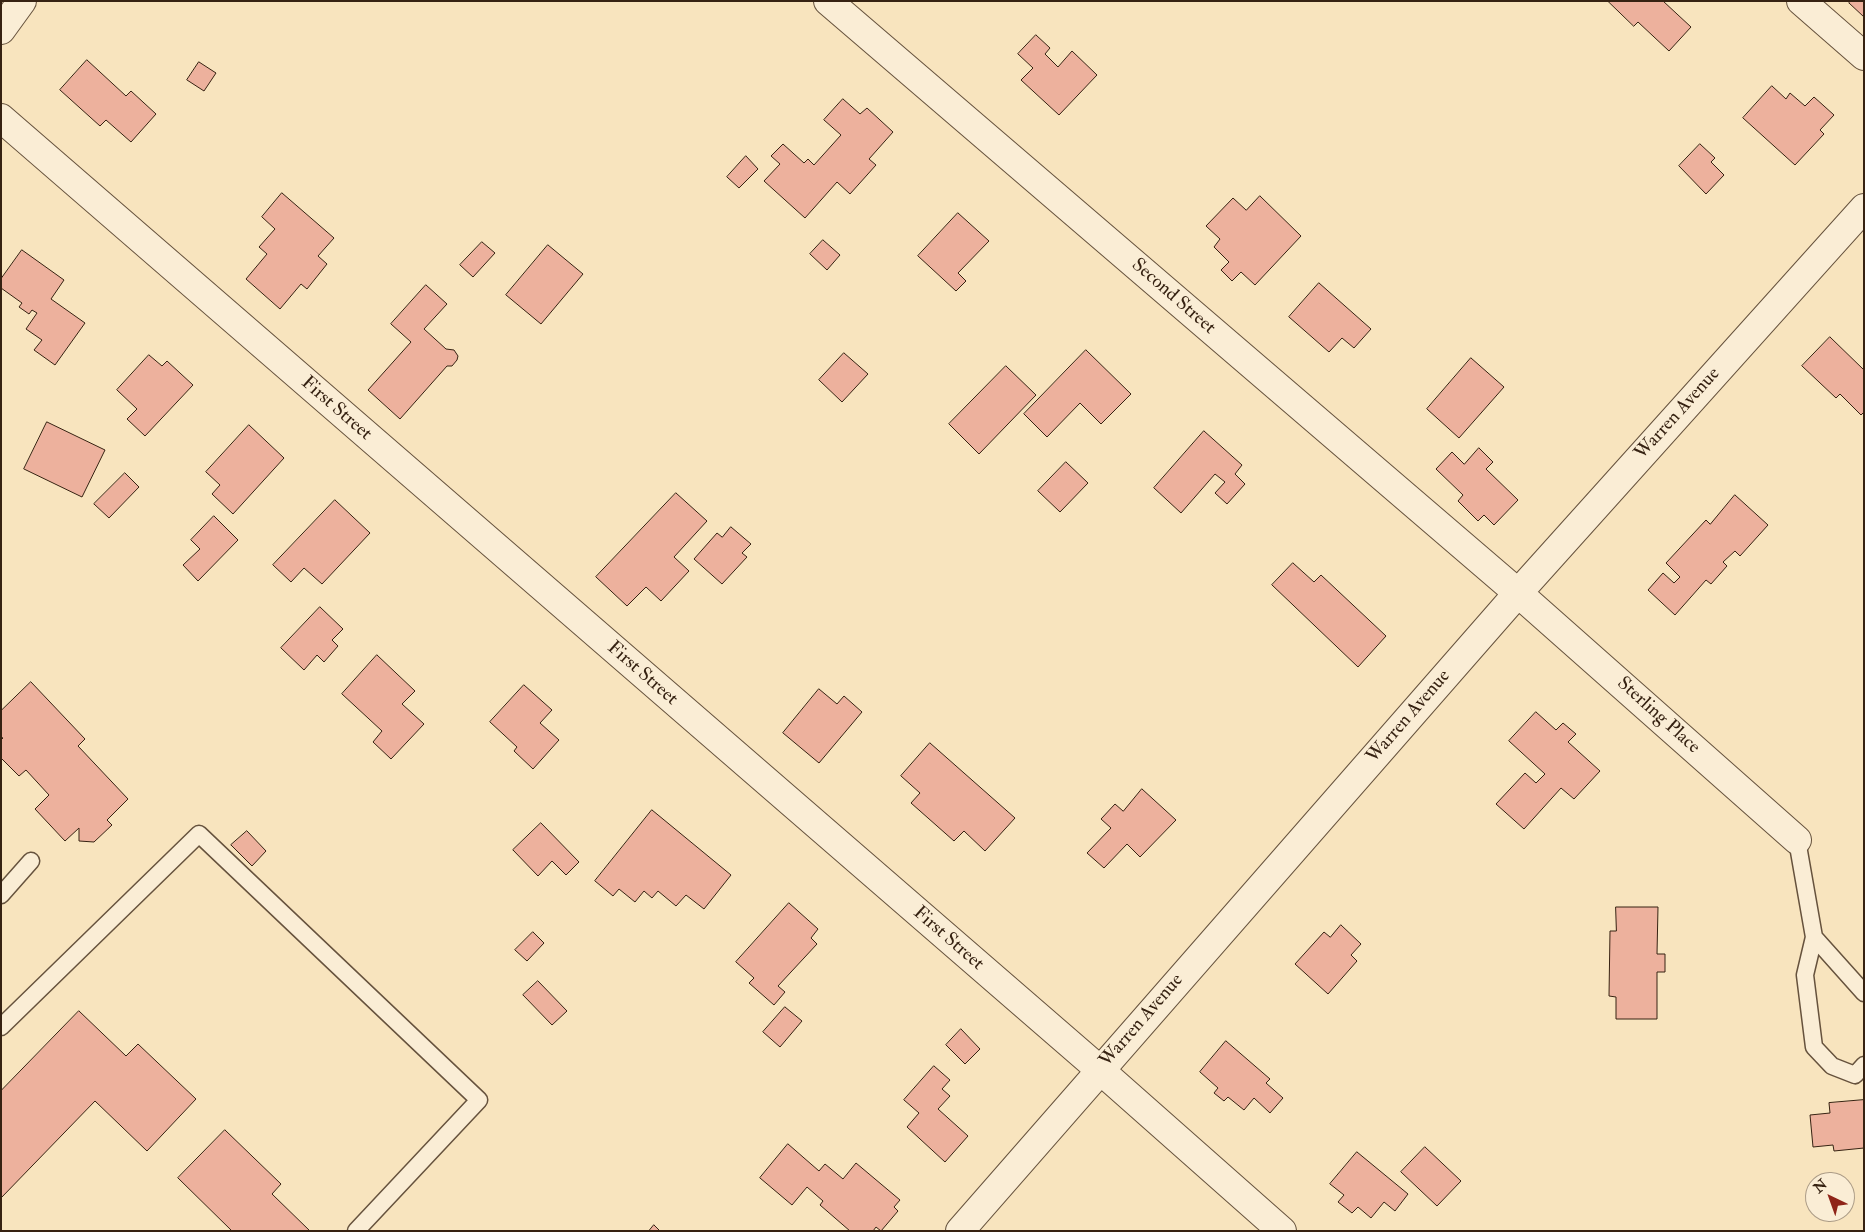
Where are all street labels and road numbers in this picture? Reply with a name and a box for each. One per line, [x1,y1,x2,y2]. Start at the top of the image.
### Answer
street label: Second Street [1126,254,1220,340]
street label: Warren Avenue [1631,363,1725,465]
street label: First Street [296,372,376,446]
street label: First Street [602,637,682,711]
street label: Warren Avenue [1362,666,1456,768]
street label: Sterling Place [1612,673,1704,759]
street label: First Street [908,902,988,976]
street label: Warren Avenue [1095,970,1189,1072]

